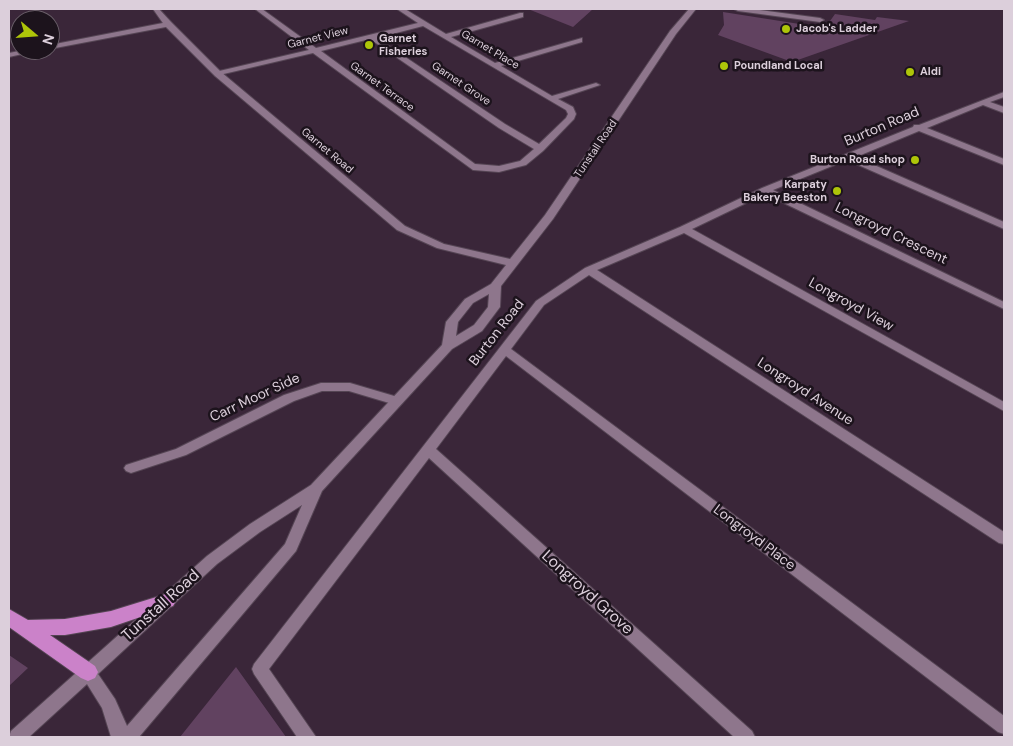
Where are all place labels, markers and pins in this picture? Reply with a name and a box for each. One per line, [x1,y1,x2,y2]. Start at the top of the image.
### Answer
place label: Jacob's Ladder [796,22,877,36]
marker: Jacob's Ladder [780,23,792,35]
place label: Garnet Fisheries [379,32,427,58]
marker: Garnet Fisheries [363,39,375,51]
place label: Poundland Local [734,59,823,73]
marker: Poundland Local [718,60,730,72]
place label: Aldi [920,65,941,79]
marker: Aldi [904,66,916,78]
place label: Burton Road shop [810,153,905,167]
marker: Burton Road shop [909,154,921,166]
place label: Karpaty Bakery Beeston [743,178,827,204]
marker: Karpaty Bakery Beeston [831,185,843,197]

